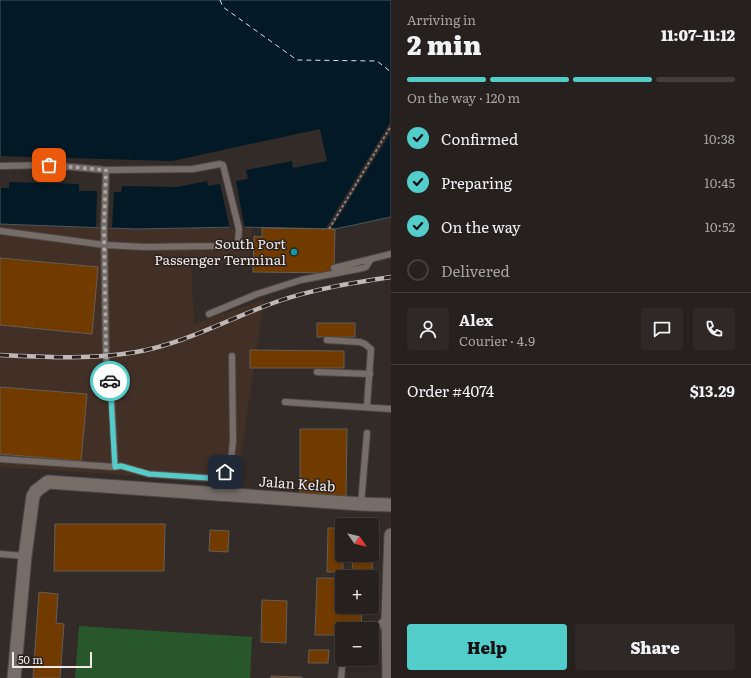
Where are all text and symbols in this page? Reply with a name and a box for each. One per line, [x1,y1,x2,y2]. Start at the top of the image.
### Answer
text: Arriving in [407,10,476,29]
text: 11:07–11:12 [661,23,735,46]
text: 2 min [407,24,482,63]
text: On the way · 120 m [407,88,520,107]
icon: check [407,127,429,149]
text: Confirmed [441,127,518,150]
text: 10:38 [704,129,735,148]
pin [32,148,66,182]
icon: bag [38,154,60,176]
icon: check [407,171,429,193]
text: Preparing [441,171,512,194]
text: 10:45 [704,173,735,192]
icon: check [407,215,429,237]
text: On the way [441,215,521,238]
text: 10:52 [705,217,735,236]
place label: South Port Passenger Terminal [154,233,286,269]
marker: South Port Passenger Terminal [289,247,299,257]
text: Delivered [441,259,510,282]
button: person [407,308,449,350]
text: Alex [459,308,493,331]
button: chat [641,308,683,350]
button: phone [693,308,735,350]
text: Courier · 4.9 [459,331,535,350]
courier [90,361,130,401]
icon: car [99,370,121,392]
text: Order #4074 [407,379,494,402]
text: $13.29 [690,379,735,402]
pin [208,455,242,489]
icon: home [214,461,236,483]
street label: Jalan Kelab [258,470,336,496]
north arrow [335,518,379,562]
map controls [335,518,379,666]
button: + [335,570,379,614]
button: − [335,622,379,666]
button: Help [407,624,567,670]
button: Share [575,624,735,670]
scale bar [12,650,92,669]
text: 50 m [18,651,43,667]

